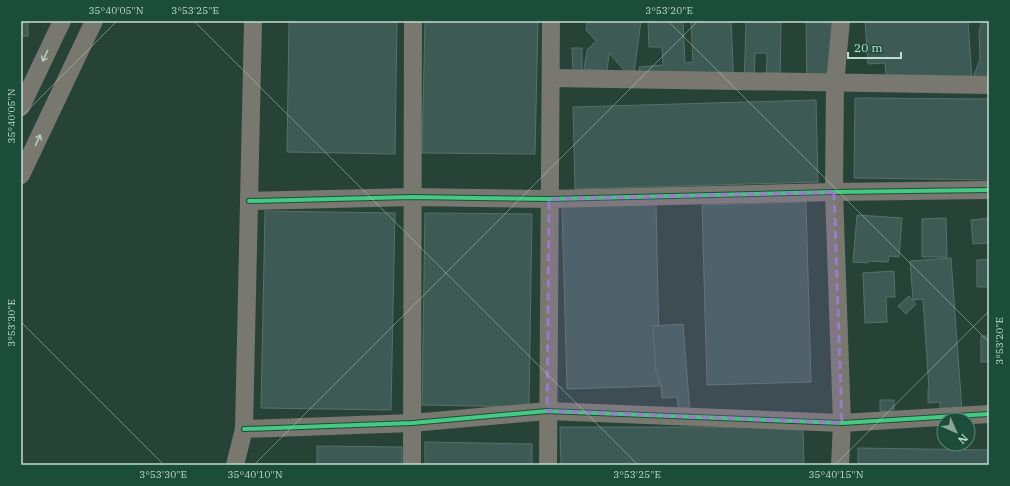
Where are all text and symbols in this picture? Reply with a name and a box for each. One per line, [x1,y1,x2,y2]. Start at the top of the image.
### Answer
text: 35°40'05"N [89,4,144,17]
text: 3°53'25"E [171,4,219,17]
text: 3°53'20"E [645,4,693,17]
scale bar [848,34,901,60]
text: 20 m [854,40,883,55]
one-way arrow [41,50,48,62]
text: 35°40'05"N [5,88,18,144]
one-way arrow [35,134,42,146]
text: 3°53'30"E [5,299,18,347]
text: 3°53'20"E [993,317,1006,365]
north arrow [936,412,976,452]
text: N [955,431,971,447]
text: 3°53'30"E [139,468,187,481]
text: 35°40'10"N [228,468,283,481]
text: 3°53'25"E [613,468,661,481]
text: 35°40'15"N [809,468,864,481]

